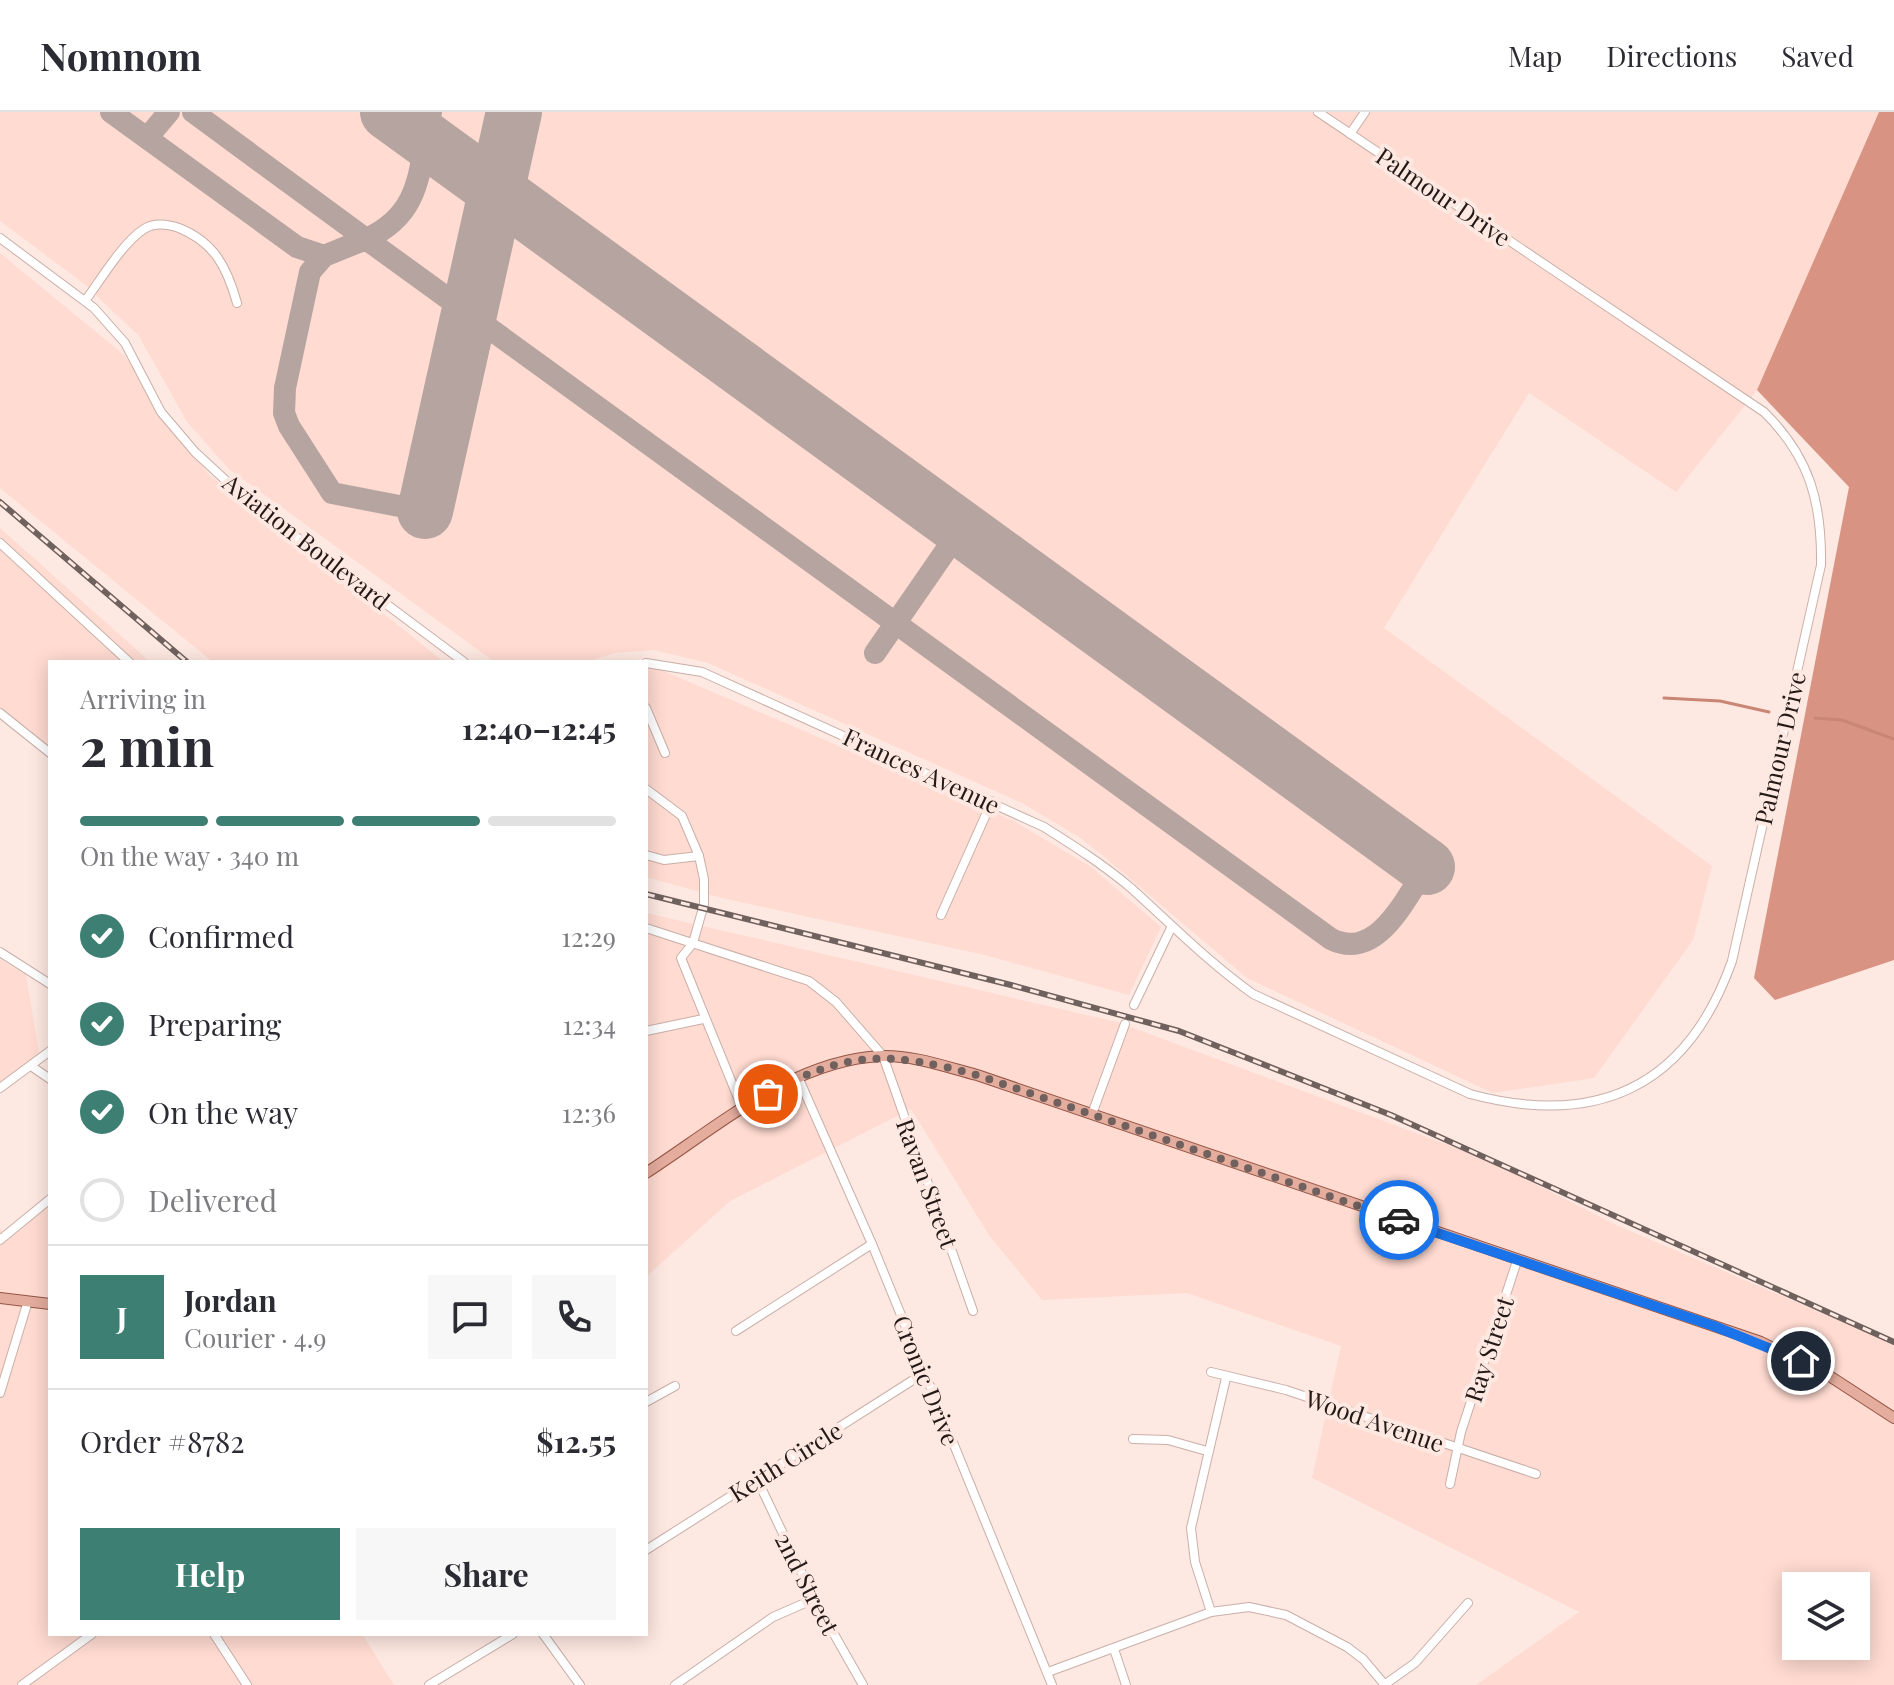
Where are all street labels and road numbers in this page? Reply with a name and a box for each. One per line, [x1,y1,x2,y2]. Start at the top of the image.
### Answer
street label: Palmour Drive [1370,139,1518,253]
street label: Aviation Boulevard [216,465,397,616]
street label: Palmour Drive [1746,668,1812,828]
street label: Frances Avenue [838,720,1006,820]
street label: Ravan Street [890,1114,966,1253]
street label: Ray Street [1456,1292,1520,1406]
street label: Cronic Drive [886,1310,968,1450]
street label: Wood Avenue [1300,1381,1449,1459]
street label: Keith Circle [722,1414,848,1508]
street label: 2nd Street [769,1527,847,1640]

